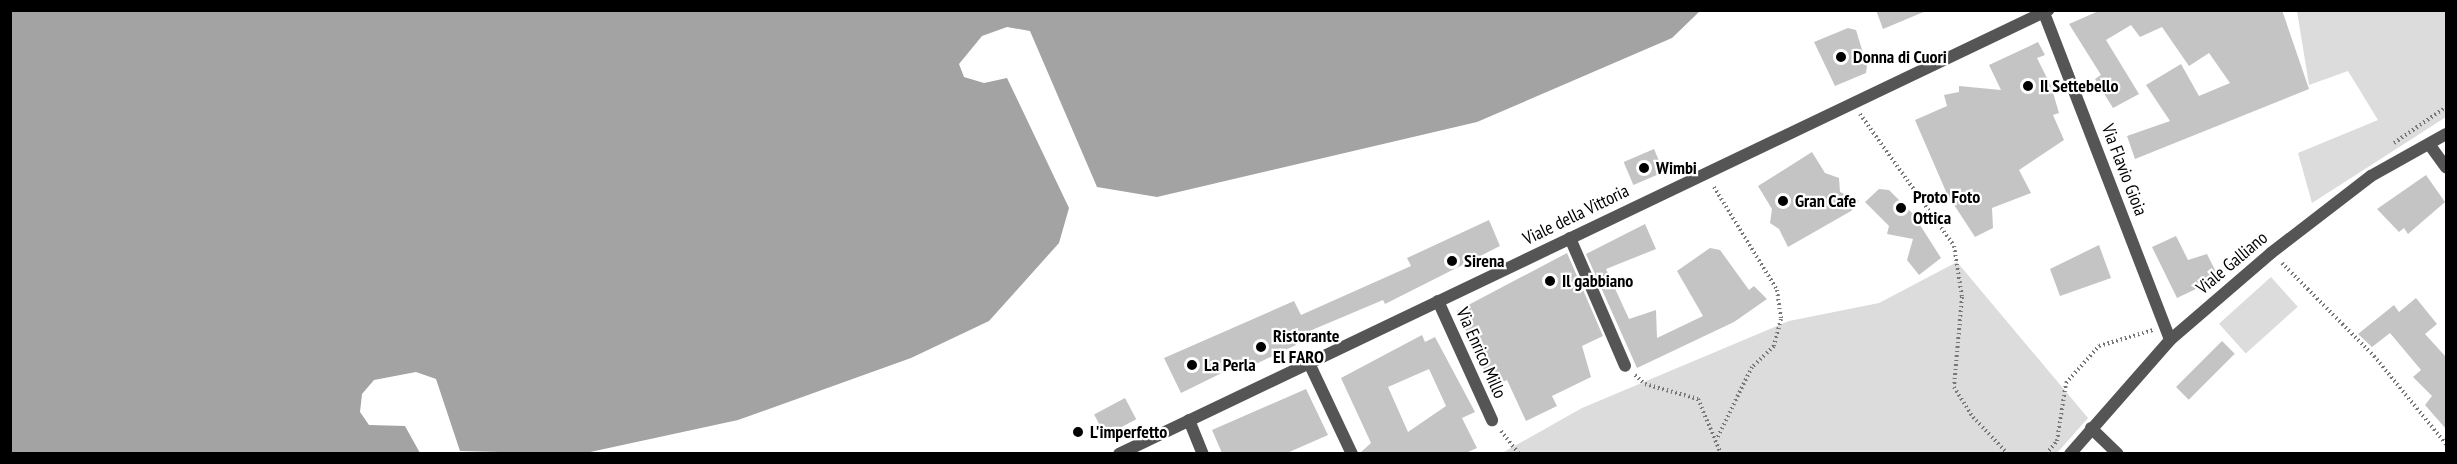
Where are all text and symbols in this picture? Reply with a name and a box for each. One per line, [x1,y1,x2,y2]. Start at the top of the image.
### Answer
place label: Donna di Cuori [1853,46,1947,68]
marker: Donna di Cuori [1834,50,1848,64]
place label: Il Settebello [2040,75,2118,97]
marker: Il Settebello [2021,79,2035,93]
street label: Via Flavio Gioia [2097,121,2151,219]
place label: Wimbi [1656,157,1697,179]
marker: Wimbi [1637,161,1651,175]
street label: Viale della Vittoria [1519,180,1633,250]
place label: Proto Foto Ottica [1913,187,1980,230]
place label: Gran Cafe [1795,190,1857,212]
marker: Gran Cafe [1776,194,1790,208]
marker: Proto Foto Ottica [1894,201,1908,215]
street label: Viale Galliano [2192,227,2272,299]
place label: Sirena [1464,250,1504,272]
marker: Sirena [1445,254,1459,268]
place label: Il gabbiano [1562,270,1633,292]
marker: Il gabbiano [1543,274,1557,288]
street label: Via Enrico Millo [1451,304,1511,402]
place label: Ristorante El FARO [1273,326,1339,368]
marker: Ristorante El FARO [1254,340,1268,354]
place label: La Perla [1204,354,1256,376]
marker: La Perla [1185,358,1199,372]
place label: L'imperfetto [1090,421,1167,443]
marker: L'imperfetto [1071,425,1085,439]

